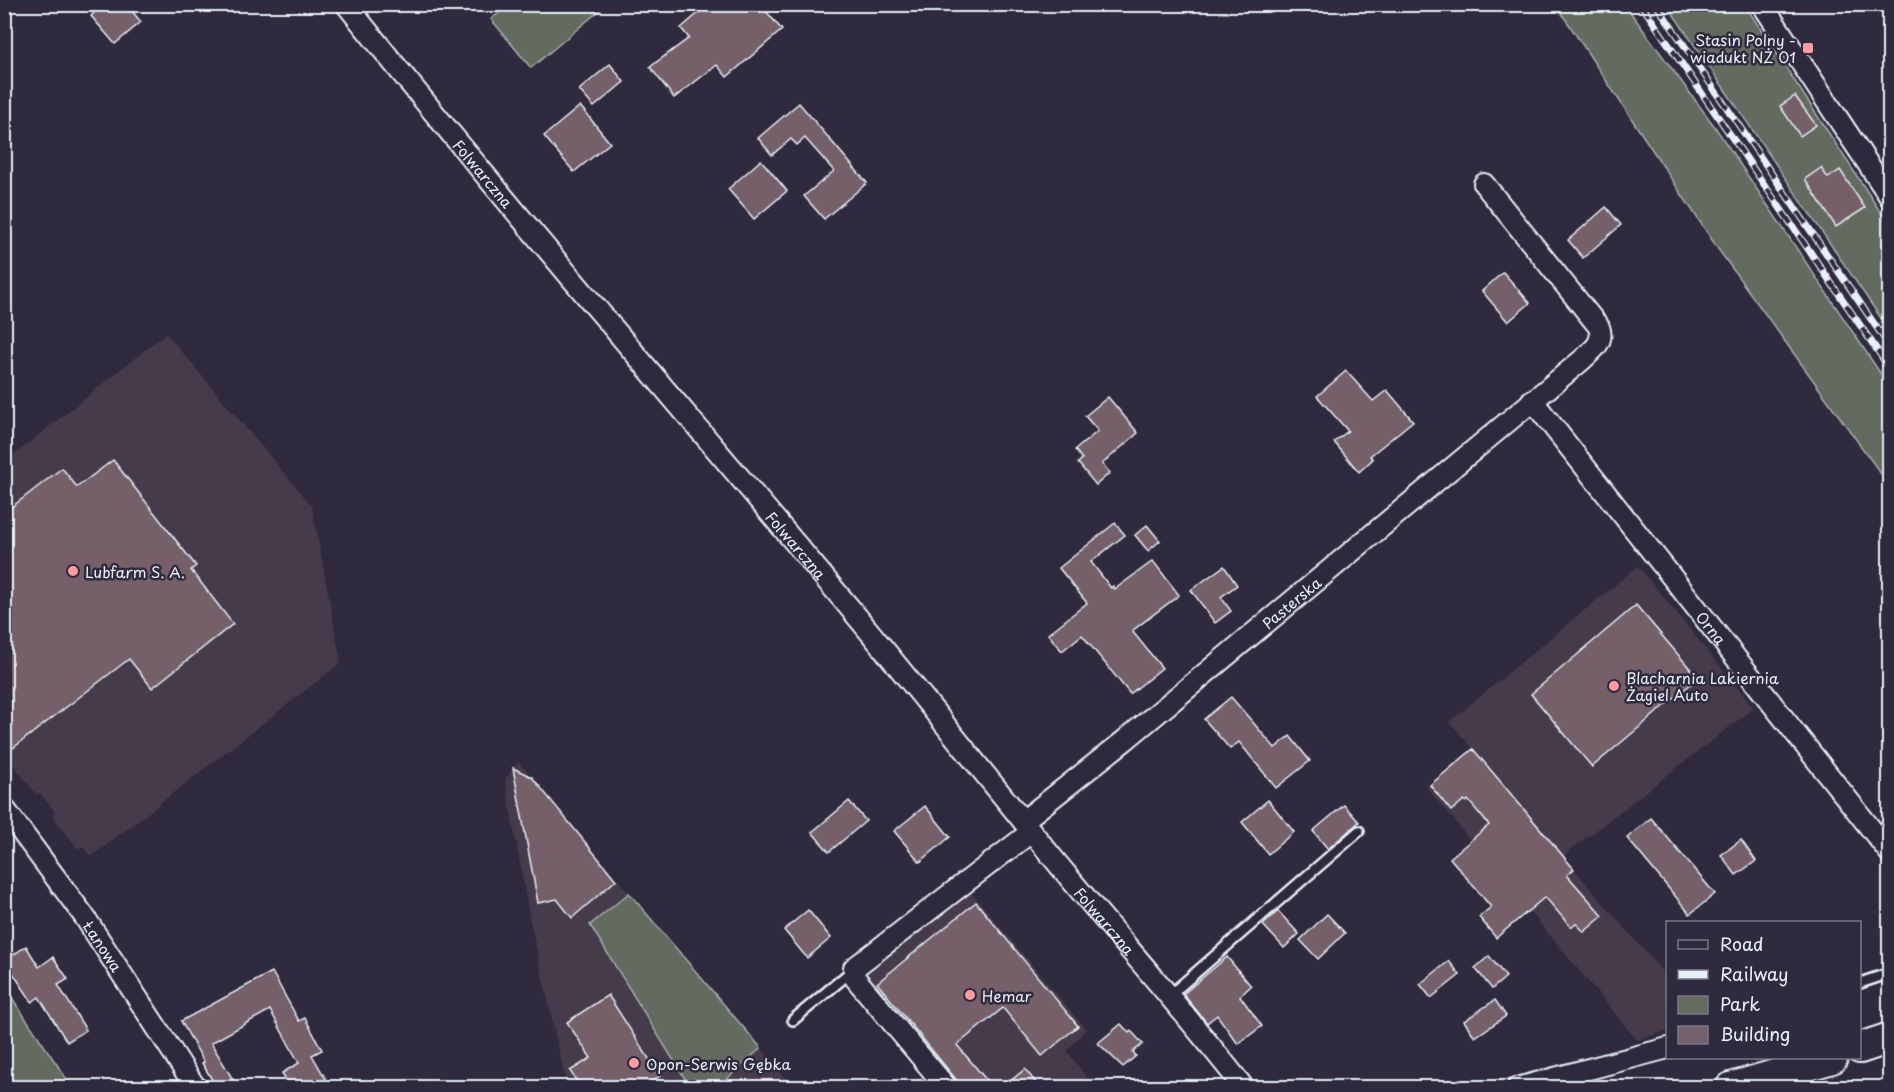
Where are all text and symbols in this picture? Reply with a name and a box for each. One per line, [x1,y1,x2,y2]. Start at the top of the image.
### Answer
place label: Stasin Polny - wiadukt NŻ 01 [1690,28,1796,68]
marker: Stasin Polny - wiadukt NŻ 01 [1801,41,1815,55]
street label: Folwarczna [448,134,519,213]
street label: Folwarczna [761,506,833,584]
place label: Lubfarm S. A. [85,560,185,583]
marker: Lubfarm S. A. [66,564,80,578]
street label: Pasterska [1256,570,1326,634]
street label: Orna [1691,606,1733,650]
place label: Blacharnia Lakiernia Żagiel Auto [1626,666,1779,706]
marker: Blacharnia Lakiernia Żagiel Auto [1607,679,1621,693]
street label: Folwarczna [1069,881,1141,960]
street label: Łanowa [78,915,129,976]
legend [1666,921,1861,1059]
text: Road [1720,930,1764,957]
text: Railway [1720,960,1788,987]
place label: Hemar [982,984,1032,1007]
marker: Hemar [963,988,977,1002]
text: Park [1720,990,1760,1017]
text: Building [1720,1020,1790,1047]
place label: Opon-Serwis Gębka [646,1052,791,1075]
marker: Opon-Serwis Gębka [627,1056,641,1070]

